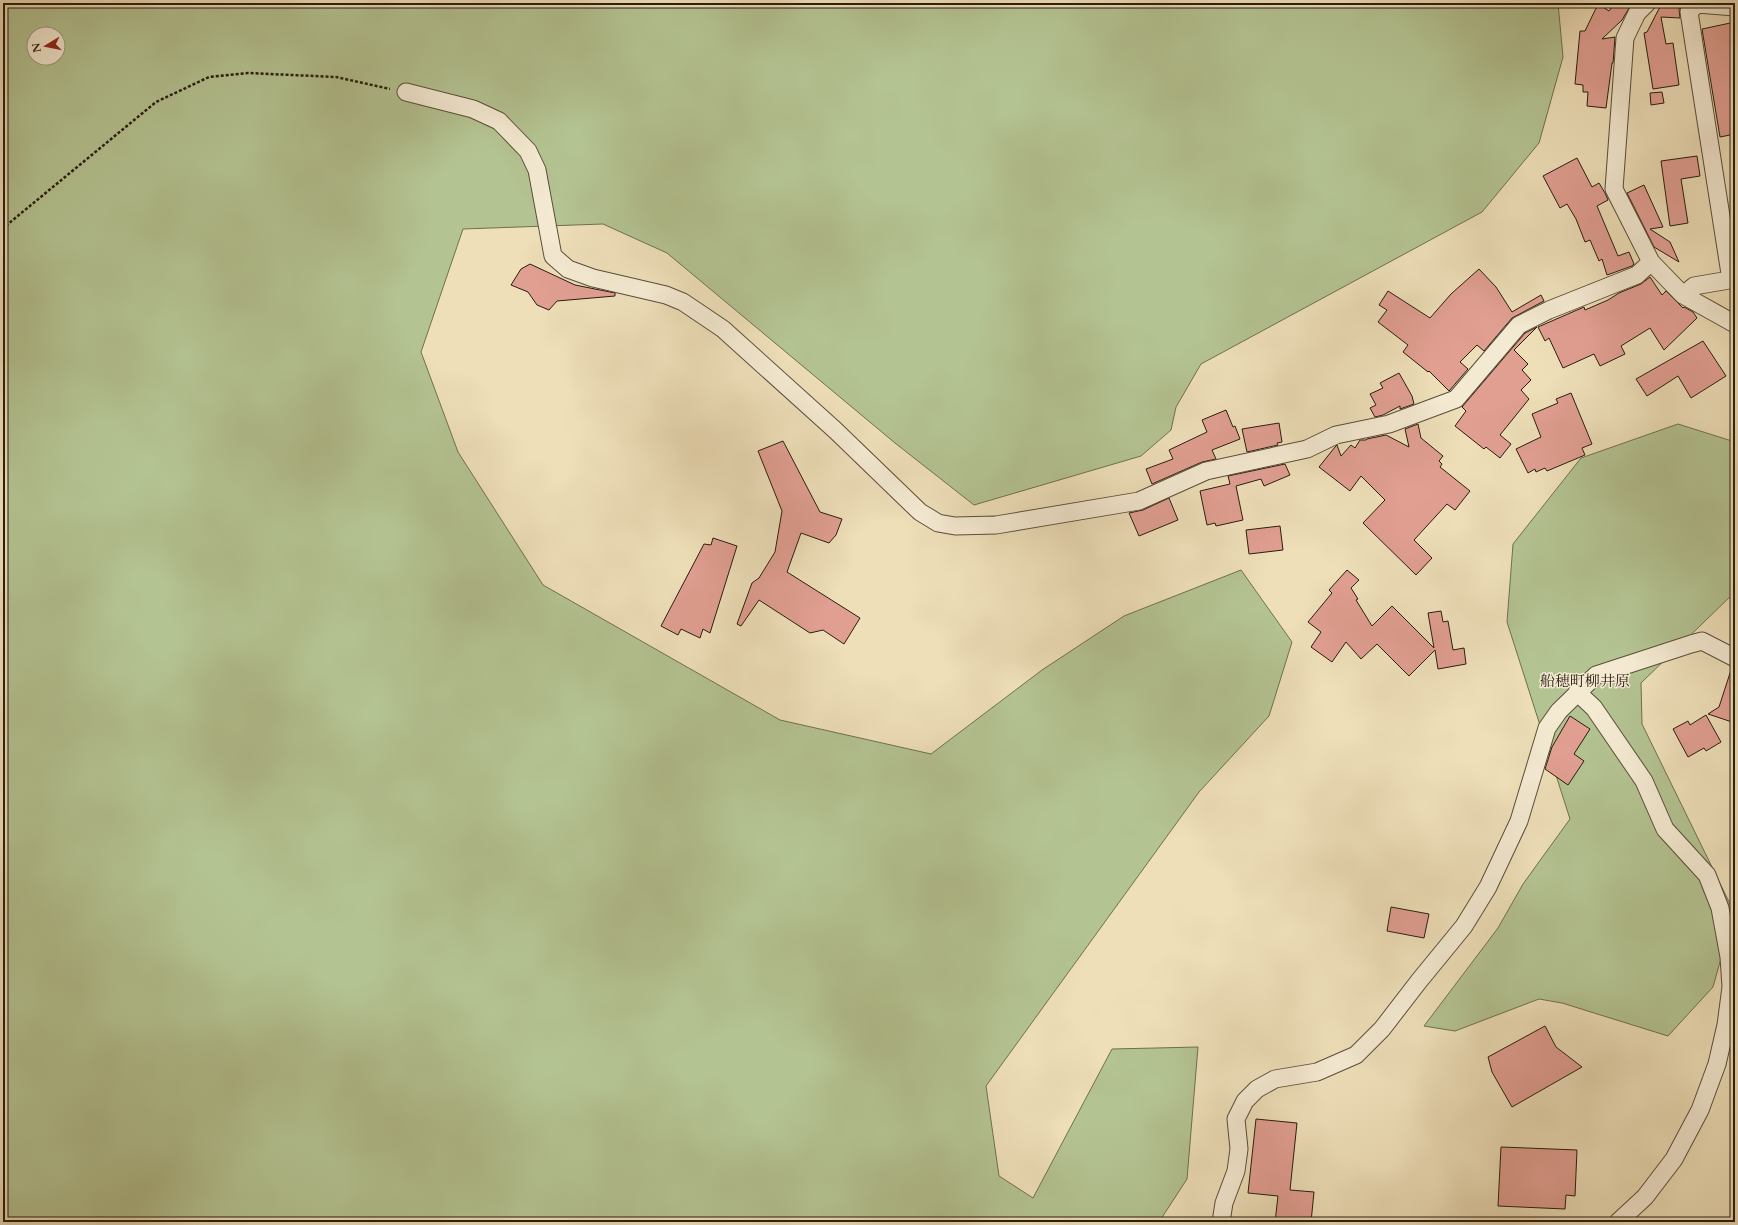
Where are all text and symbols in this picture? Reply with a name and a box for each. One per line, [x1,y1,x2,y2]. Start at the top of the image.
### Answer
north arrow [26,26,66,66]
text: N [28,41,45,54]
district label: 船穂町柳井原 [1540,671,1630,691]

